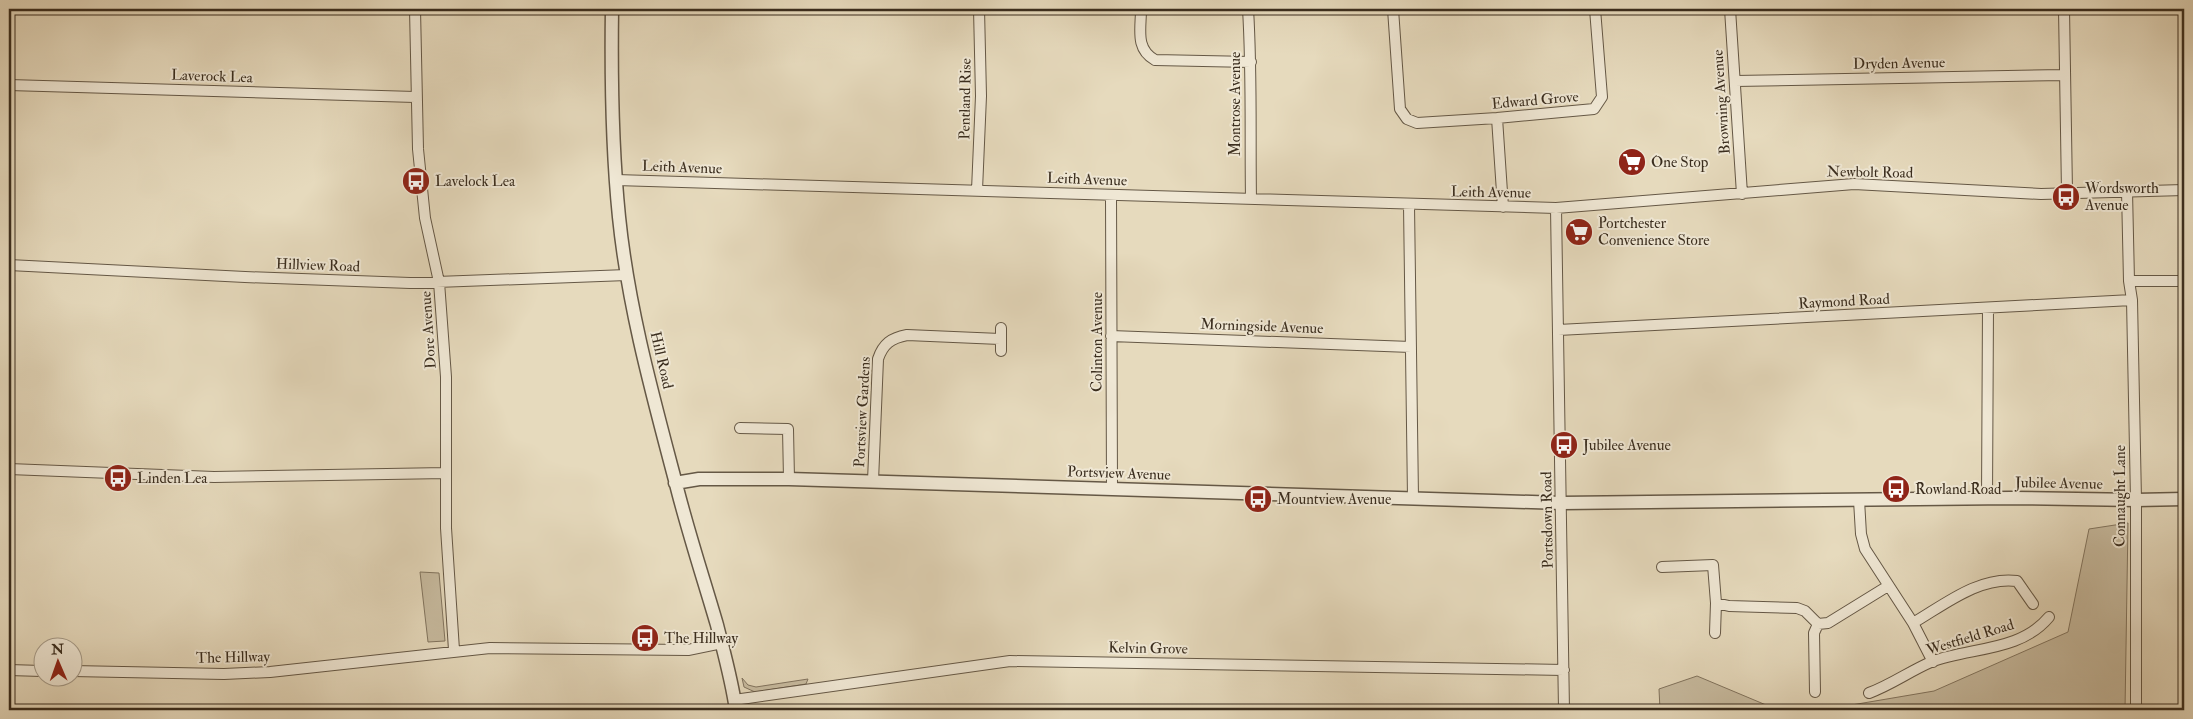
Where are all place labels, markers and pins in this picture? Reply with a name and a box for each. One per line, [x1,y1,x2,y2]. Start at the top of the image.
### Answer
supermarket icon: One Stop [1617,147,1647,177]
place label: One Stop [1651,153,1709,173]
bus stop icon: Lavelock Lea [401,166,431,196]
place label: Lavelock Lea [435,172,516,191]
place label: Wordsworth Avenue [2084,179,2159,215]
bus stop icon: Wordsworth Avenue [2051,182,2081,212]
place label: Portchester Convenience Store [1598,214,1710,250]
supermarket icon: Portchester Convenience Store [1564,217,1594,247]
bus stop icon: Jubilee Avenue [1549,430,1579,460]
place label: Jubilee Avenue [1582,436,1671,456]
bus stop icon: Linden Lea [103,463,133,493]
place label: Linden Lea [137,469,208,488]
bus stop icon: Rowland Road [1881,474,1911,504]
place label: Rowland Road [1915,480,2002,499]
bus stop icon: Mountview Avenue [1243,484,1273,514]
place label: Mountview Avenue [1277,490,1391,509]
bus stop icon: The Hillway [630,623,660,653]
place label: The Hillway [664,629,739,648]

